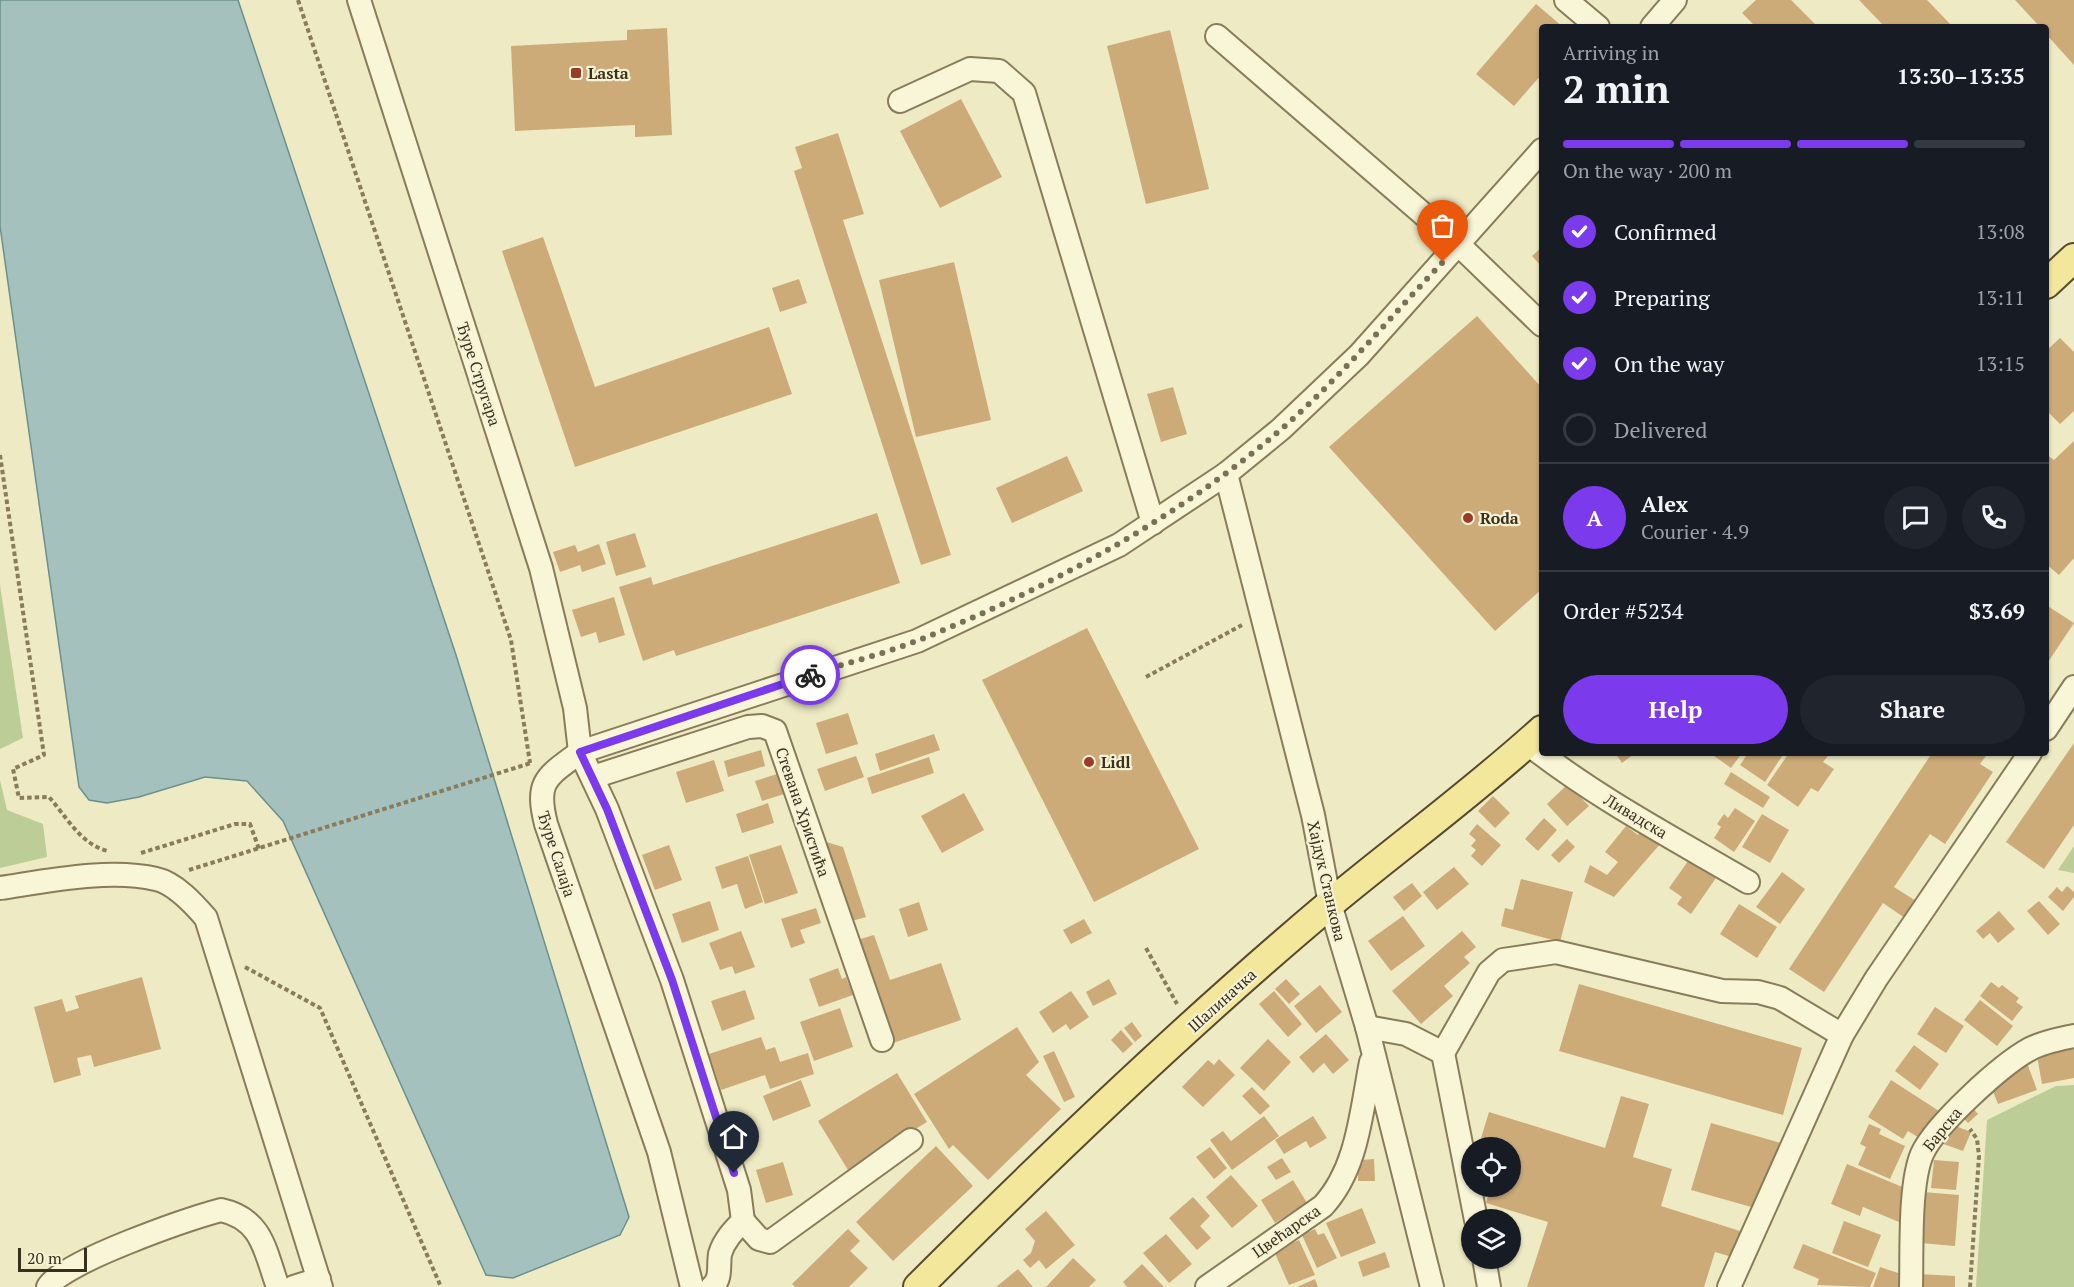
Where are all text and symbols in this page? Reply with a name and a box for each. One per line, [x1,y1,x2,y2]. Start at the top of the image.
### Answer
text: Arriving in [1563,39,1659,66]
text: 13:30–13:35 [1897,61,2025,90]
place label: Lasta [588,62,629,84]
text: 2 min [1563,62,1670,114]
marker: Lasta [569,66,583,80]
text: On the way · 200 m [1563,157,1732,184]
pin [1417,200,1468,262]
icon: bag [1426,209,1459,242]
icon: check [1563,215,1596,248]
text: Confirmed [1614,217,1717,246]
text: 13:08 [1976,218,2025,245]
icon: check [1563,281,1596,314]
text: Preparing [1614,283,1710,312]
text: 13:11 [1976,284,2025,311]
street label: Ђуре Стругара [452,319,506,429]
icon: check [1563,347,1596,380]
text: On the way [1614,349,1724,378]
text: 13:15 [1976,350,2025,377]
text: Delivered [1614,415,1707,444]
button: chat [1884,486,1947,549]
button: phone [1962,486,2025,549]
text: Alex [1641,489,1688,518]
text: A [1586,503,1603,532]
place label: Roda [1480,507,1519,529]
marker: Roda [1461,511,1475,525]
text: Courier · 4.9 [1641,518,1749,545]
text: Order #5234 [1563,596,1683,625]
text: $3.69 [1969,596,2025,625]
courier [780,645,840,705]
icon: bike [794,659,827,692]
button: Help [1563,675,1788,744]
button: Share [1800,675,2025,744]
street label: Стевана Христића [770,744,836,880]
place label: Lidl [1101,751,1131,773]
marker: Lidl [1082,755,1096,769]
street label: Ливадска [1599,788,1672,843]
street label: Ђуре Салаја [533,808,581,900]
street label: Хајдук Станкова [1302,819,1352,943]
street label: Шалиначка [1183,963,1261,1037]
street label: Барска [1917,1102,1967,1156]
pin [708,1111,759,1173]
icon: home [717,1120,750,1153]
map controls [1461,1137,1521,1269]
button: locate [1461,1137,1521,1197]
street label: Цвећарска [1247,1199,1325,1263]
button: layers [1461,1209,1521,1269]
scale bar [18,1245,87,1272]
text: 20 m [27,1247,62,1269]

